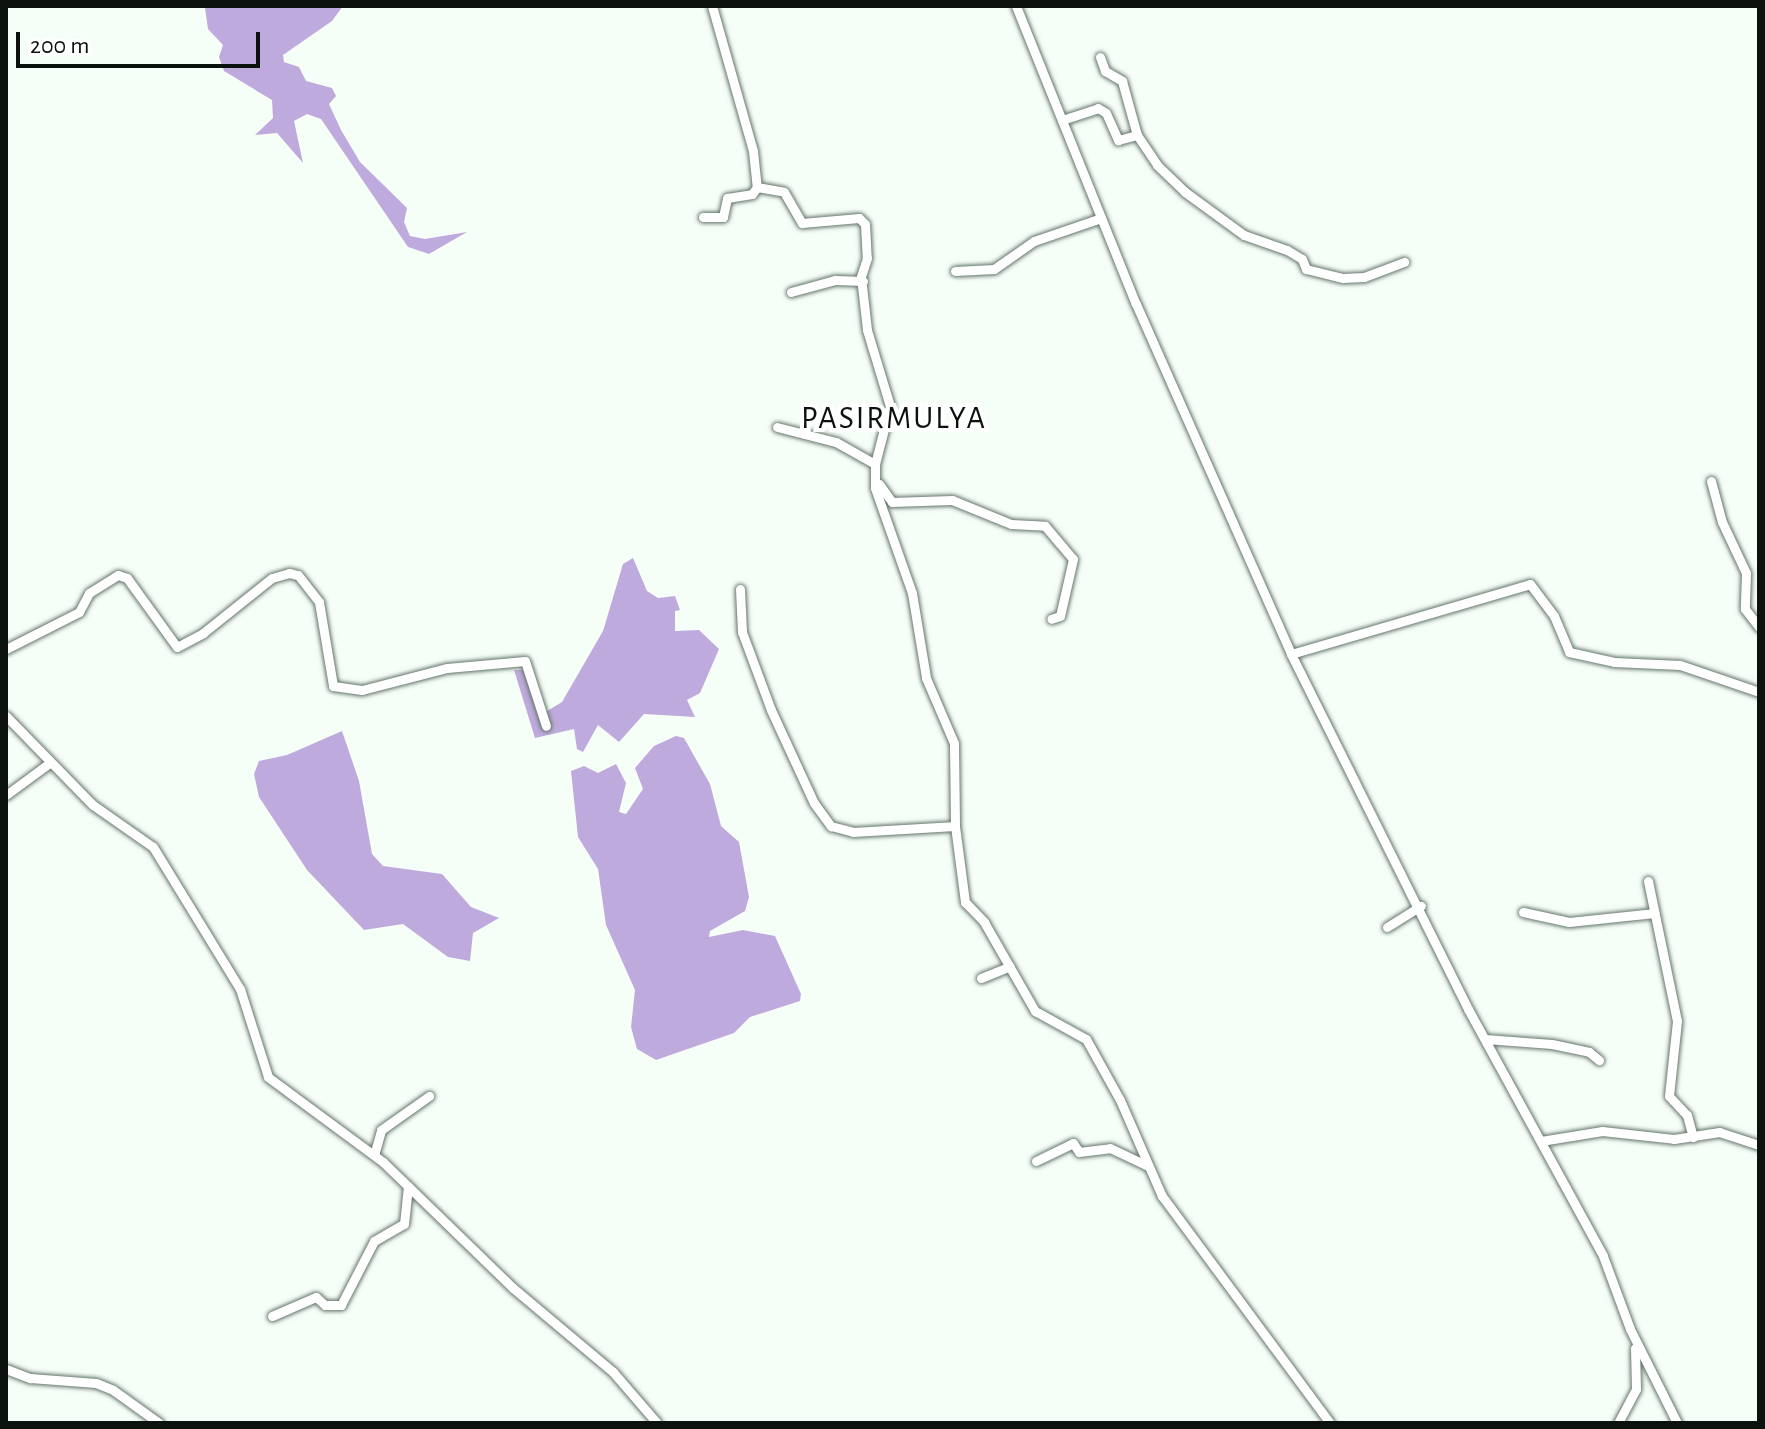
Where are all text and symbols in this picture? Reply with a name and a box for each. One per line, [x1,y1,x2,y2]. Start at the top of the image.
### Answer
scale bar [20,16,264,66]
text: 200 m [30,34,89,58]
district label: PASIRMULYA [801,399,987,437]

